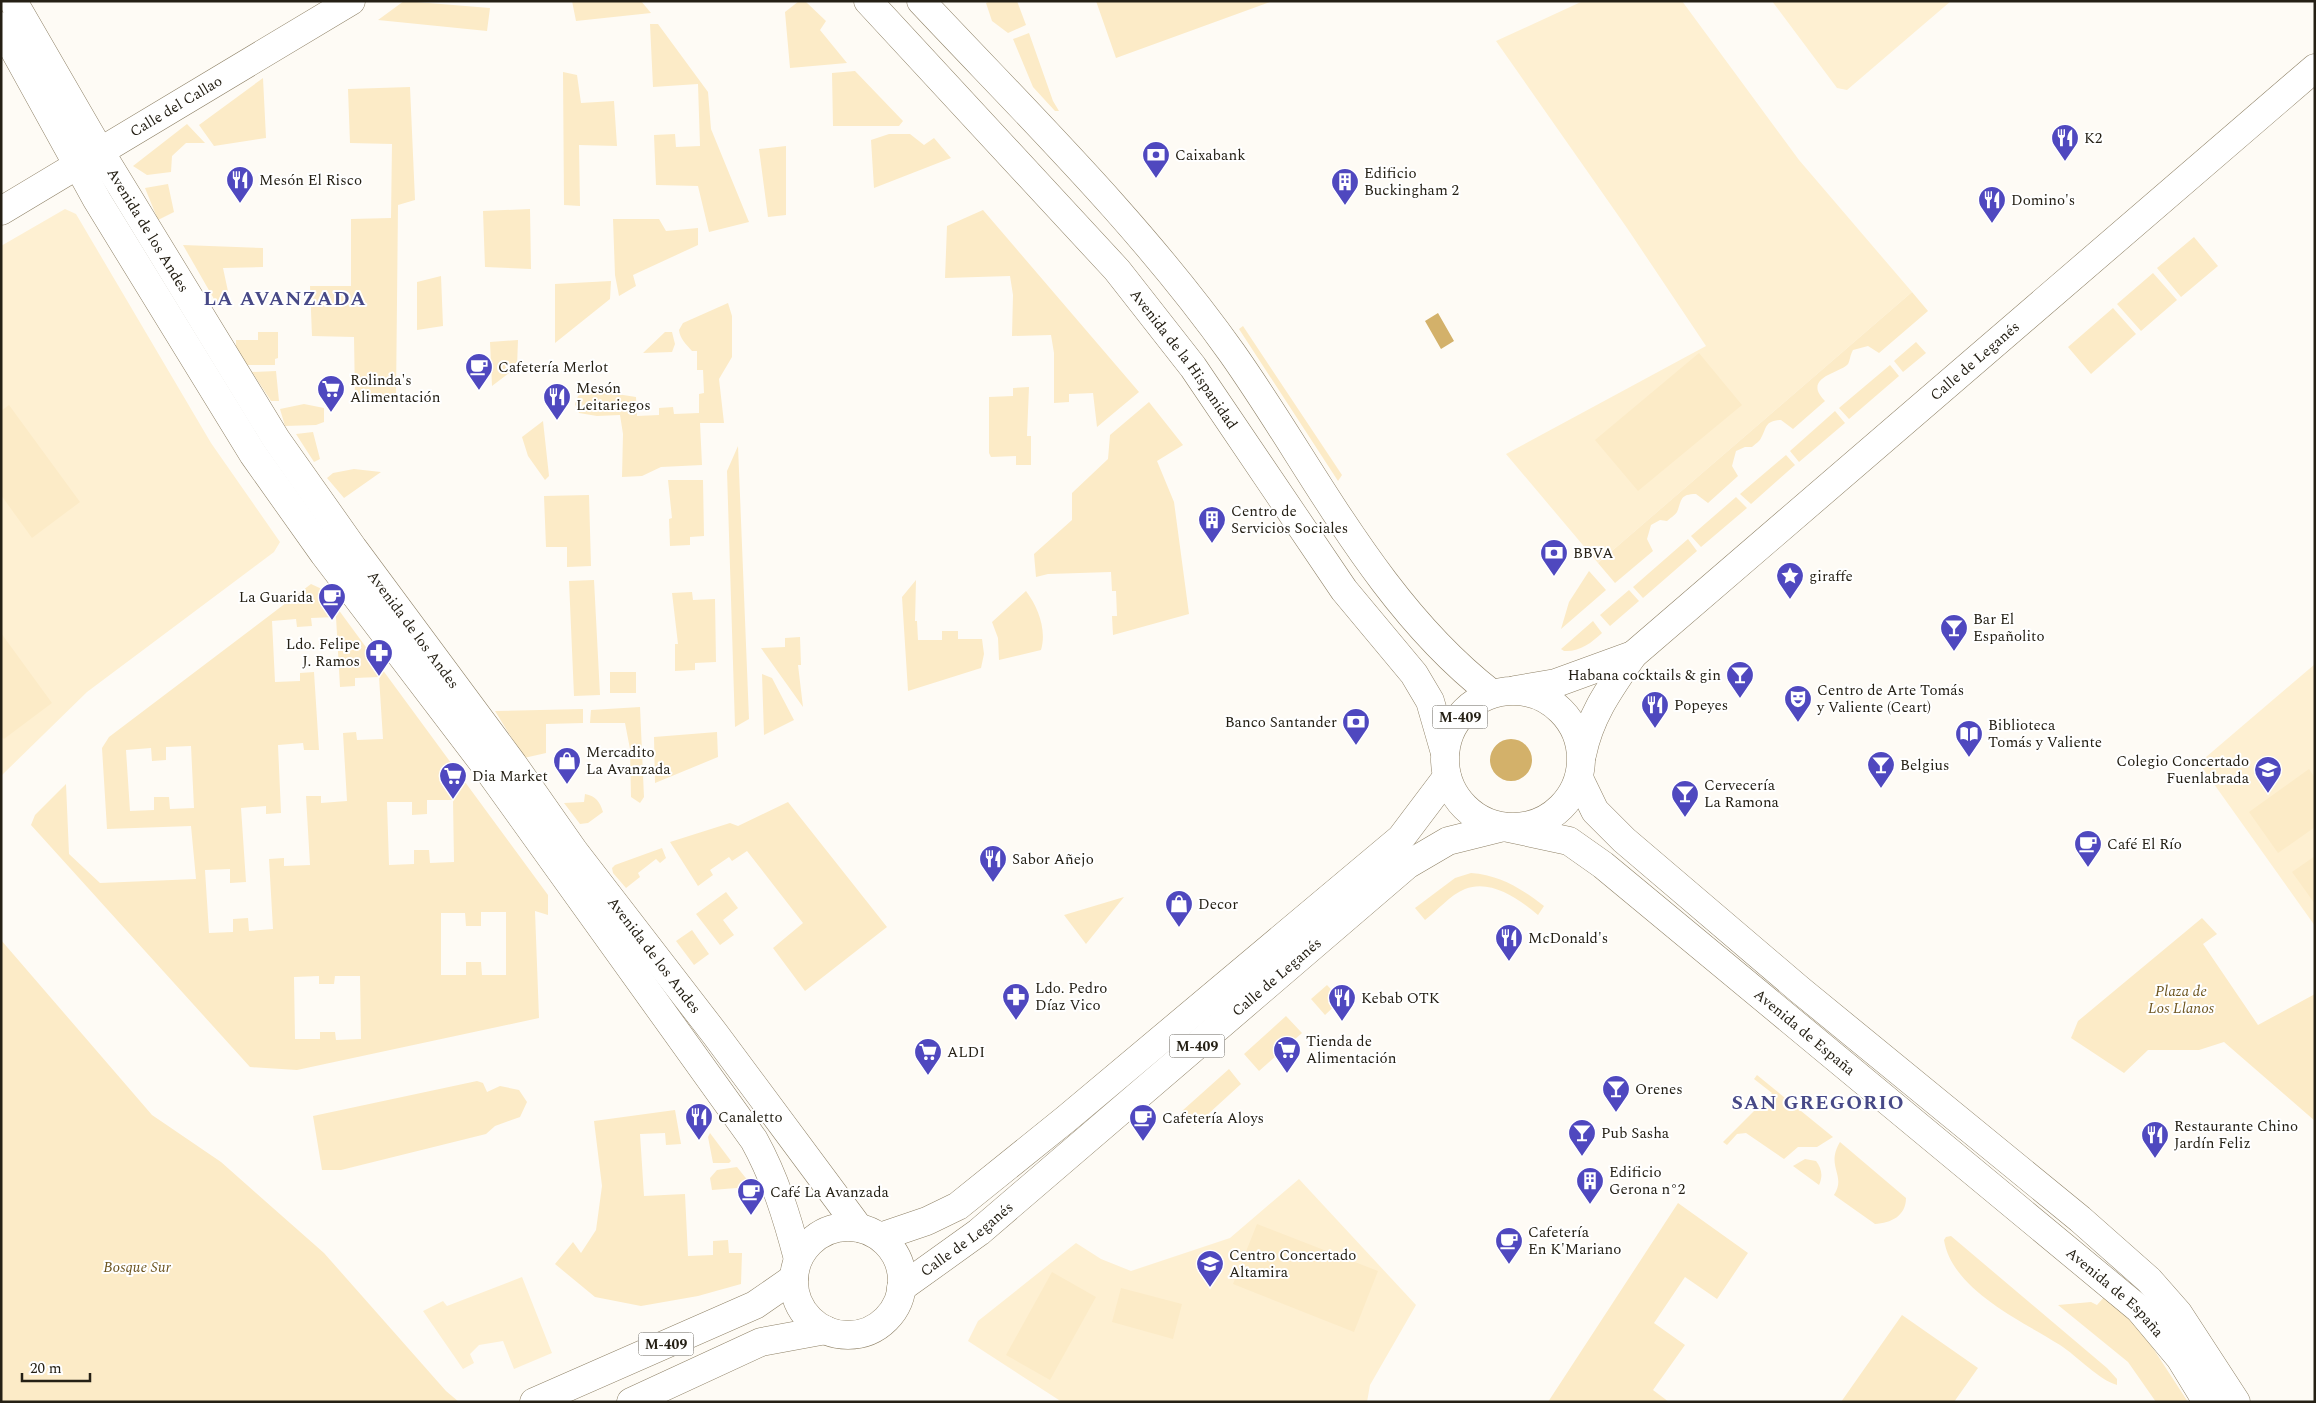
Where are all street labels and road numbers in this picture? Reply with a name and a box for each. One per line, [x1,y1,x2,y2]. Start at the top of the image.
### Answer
street label: Calle del Callao [125,69,227,143]
street label: Avenida de los Andes [101,163,195,297]
street label: Avenida de la Hispanidad [1124,284,1243,434]
street label: Calle de Leganés [1925,316,2025,406]
street label: Avenida de los Andes [362,566,465,694]
road number: M-409 [1432,706,1488,729]
street label: Avenida de los Andes [602,892,707,1019]
street label: Calle de Leganés [1227,932,1327,1022]
street label: Avenida de España [1749,983,1861,1081]
road number: M-409 [1170,1034,1224,1058]
street label: Calle de Leganés [915,1196,1018,1282]
street label: Avenida de España [2061,1242,2170,1343]
road number: M-409 [638,1332,694,1356]

